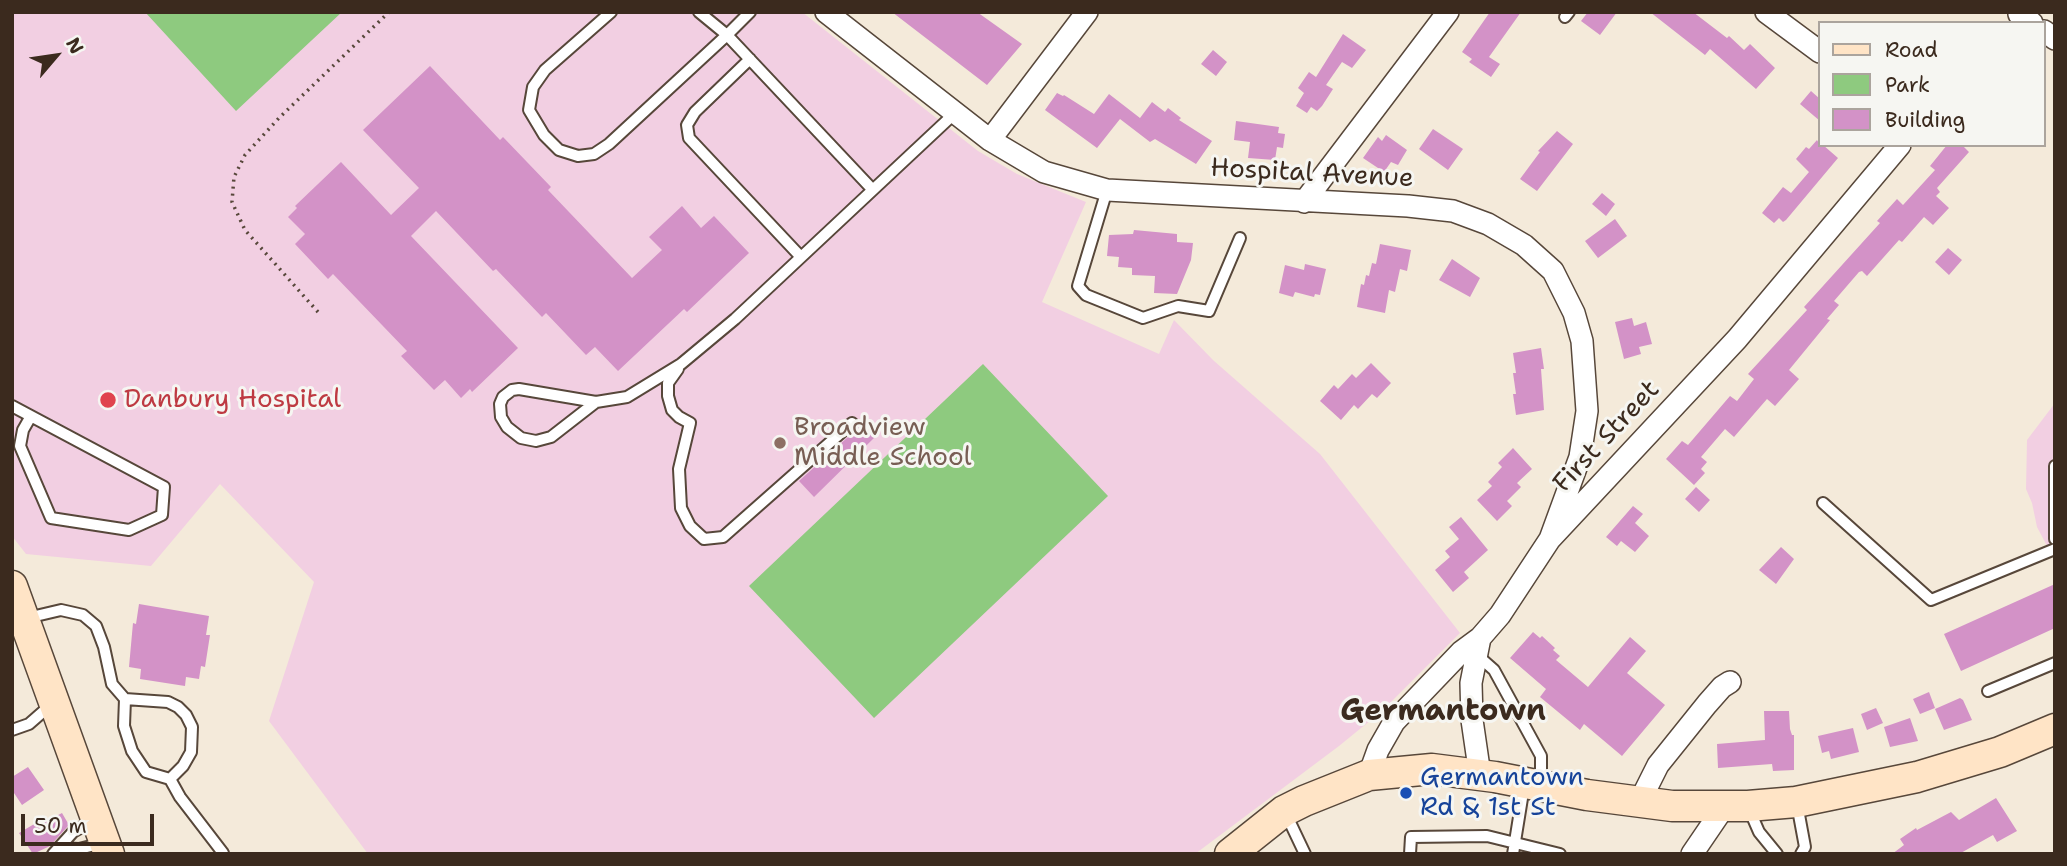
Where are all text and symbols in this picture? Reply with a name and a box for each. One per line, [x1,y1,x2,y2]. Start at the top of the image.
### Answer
north arrow [21,21,91,91]
legend [1818,21,2046,147]
text: N [60,33,89,58]
text: Road [1885,36,1938,64]
text: Park [1885,71,1930,99]
text: Building [1885,106,1965,134]
street label: Hospital Avenue [1210,153,1414,195]
street label: First Street [1547,375,1667,499]
place label: Danbury Hospital [124,384,341,416]
marker: Danbury Hospital [98,390,118,410]
place label: Broadview Middle School [794,412,972,474]
marker: Broadview Middle School [772,435,788,451]
district label: Germantown [1340,694,1546,730]
place label: Germantown Rd & 1st St [1420,762,1584,824]
marker: Germantown Rd & 1st St [1398,785,1414,801]
scale bar [24,800,158,844]
text: 50 m [34,812,87,840]

